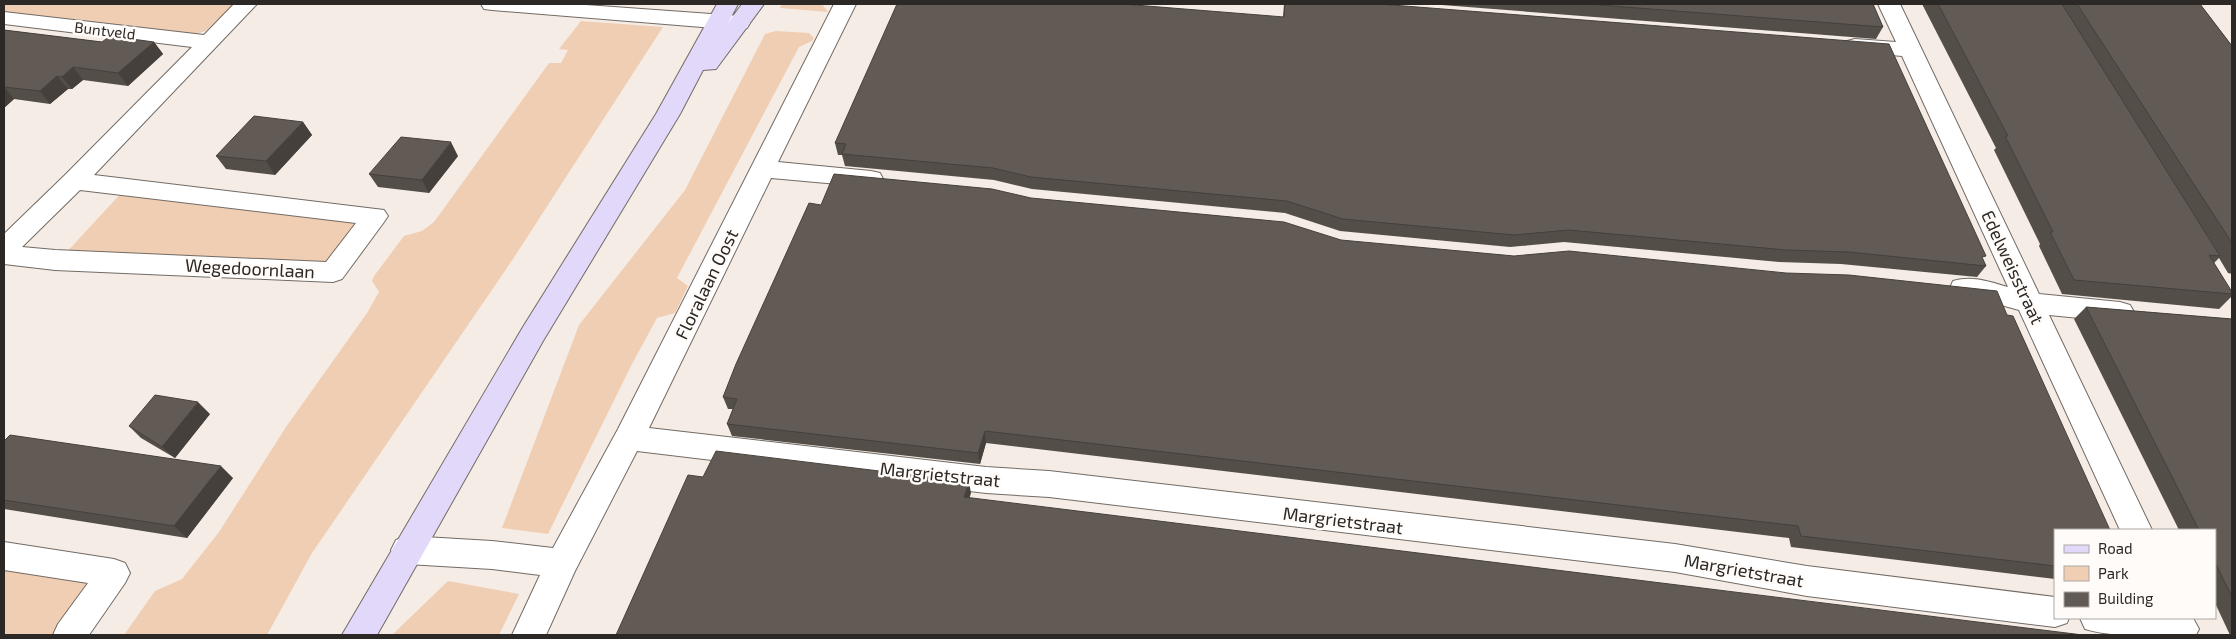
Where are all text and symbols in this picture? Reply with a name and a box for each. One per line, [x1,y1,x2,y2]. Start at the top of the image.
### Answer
street label: Buntveld [74,17,136,43]
street label: Edelweisstraat [1977,207,2049,328]
street label: Floralaan Oost [670,225,742,343]
street label: Wegedoornlaan [184,254,316,282]
street label: Margrietstraat [879,457,1001,491]
street label: Margrietstraat [1282,502,1404,538]
legend [2054,529,2216,619]
text: Road [2098,539,2133,557]
street label: Margrietstraat [1683,549,1806,591]
text: Park [2098,564,2129,582]
text: Building [2098,589,2154,607]

